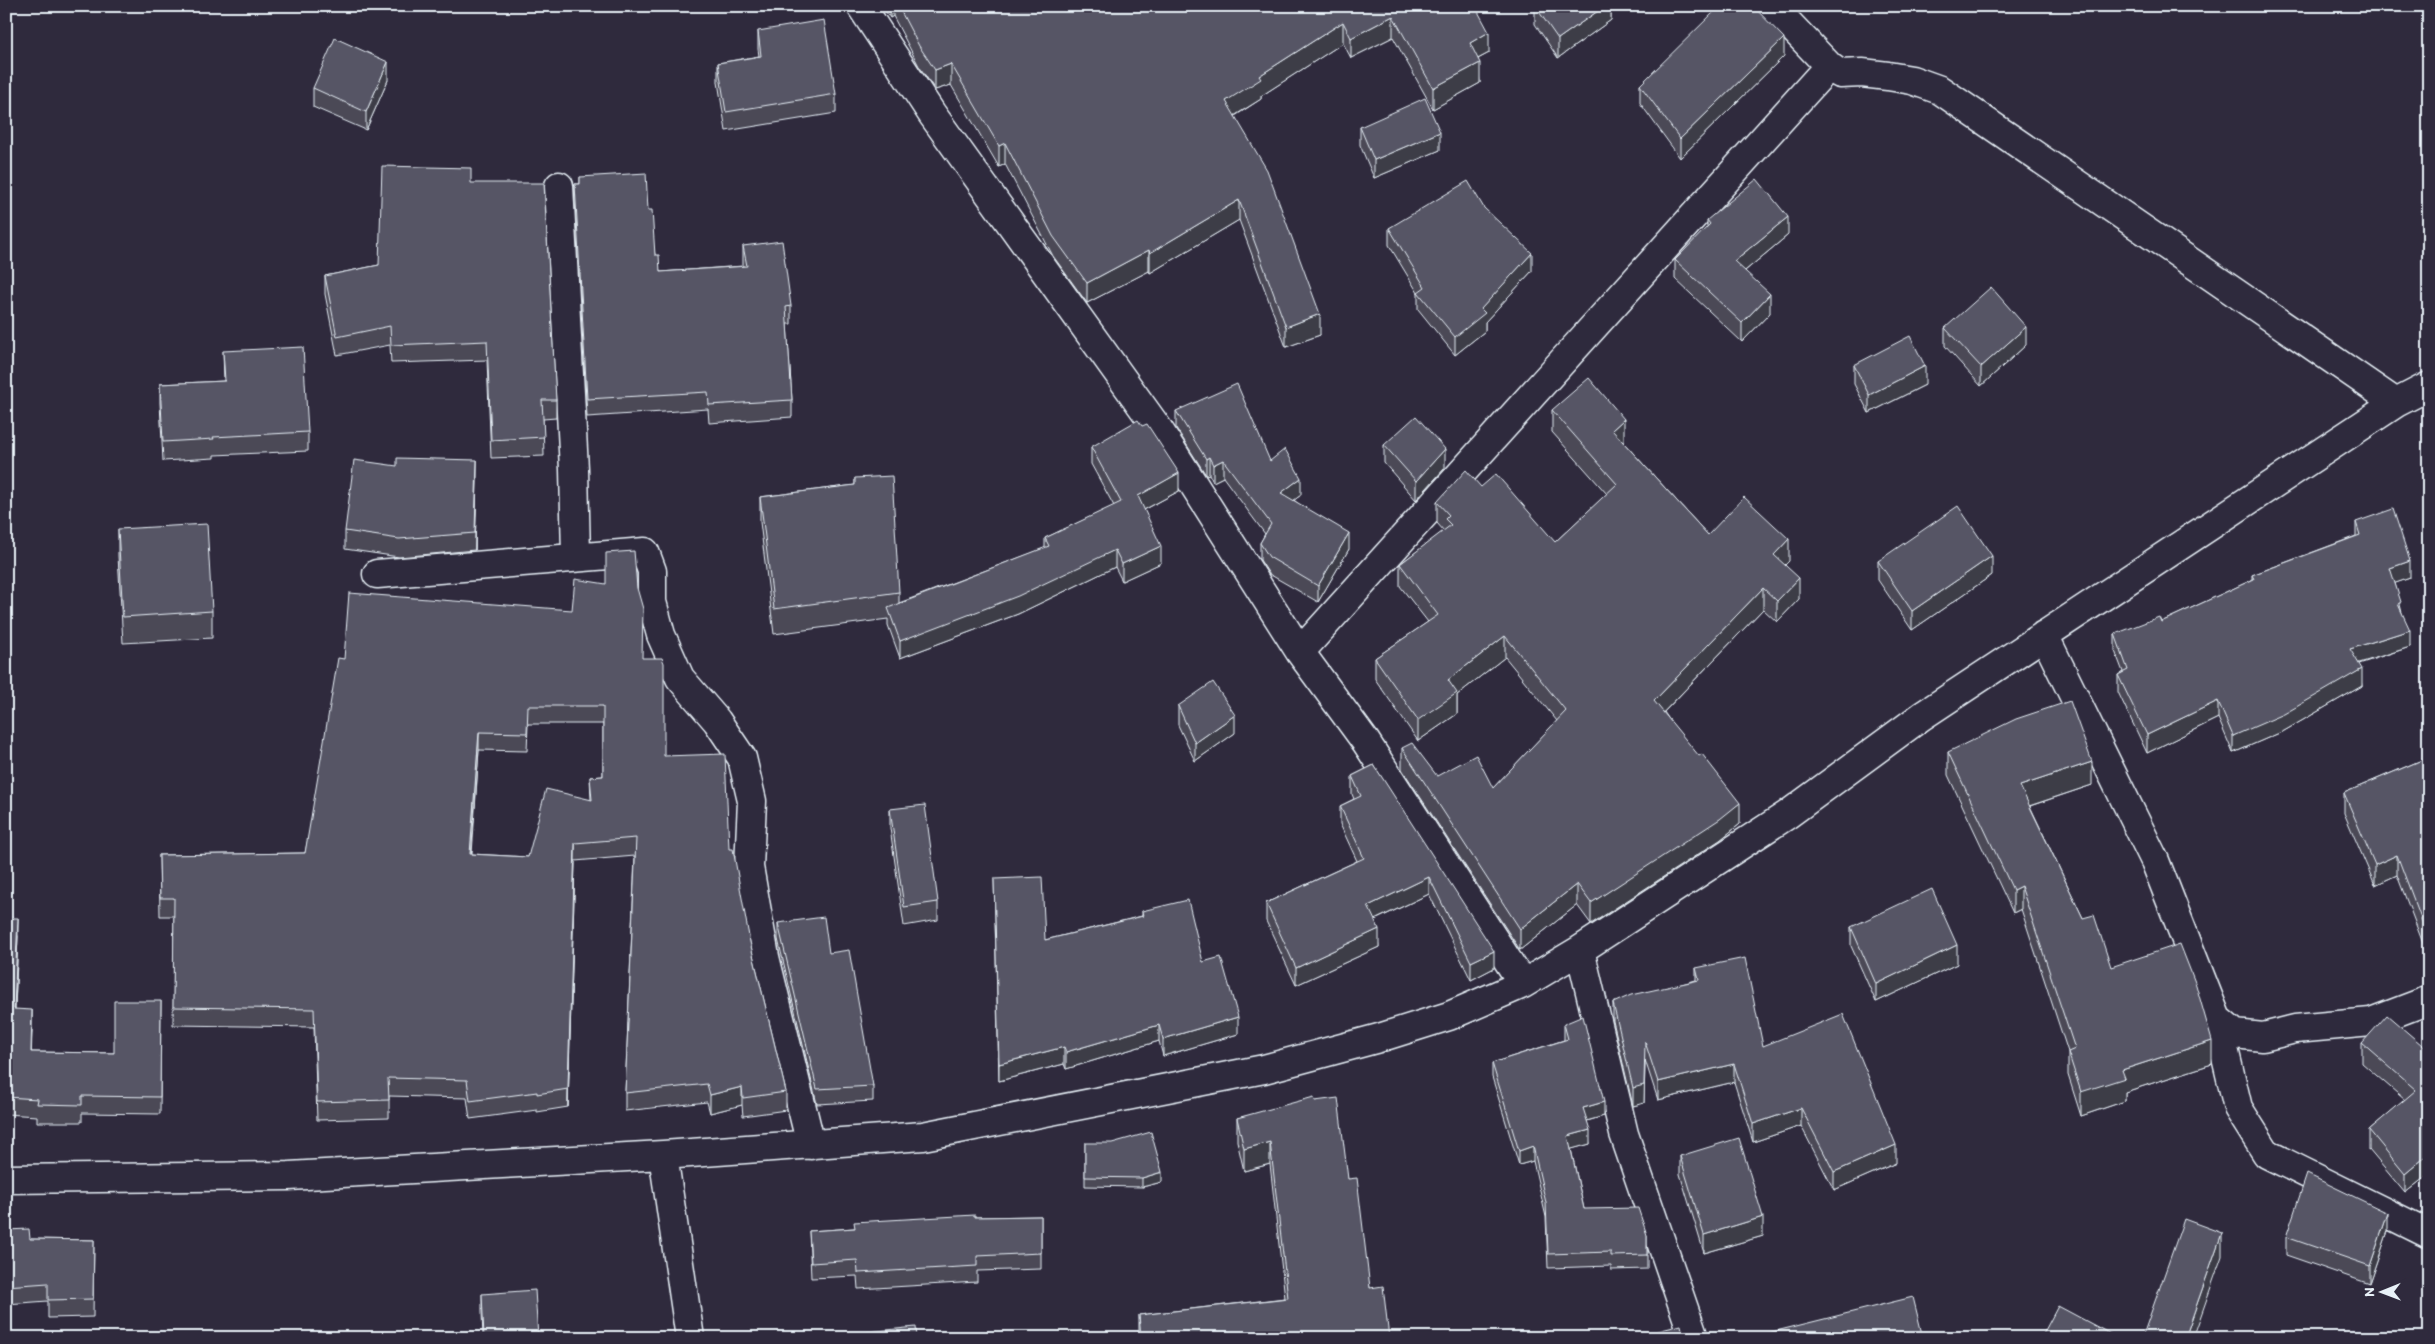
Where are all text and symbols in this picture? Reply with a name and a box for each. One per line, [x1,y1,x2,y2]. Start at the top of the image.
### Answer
north arrow [2358,1266,2408,1316]
text: N [2361,1287,2378,1297]

